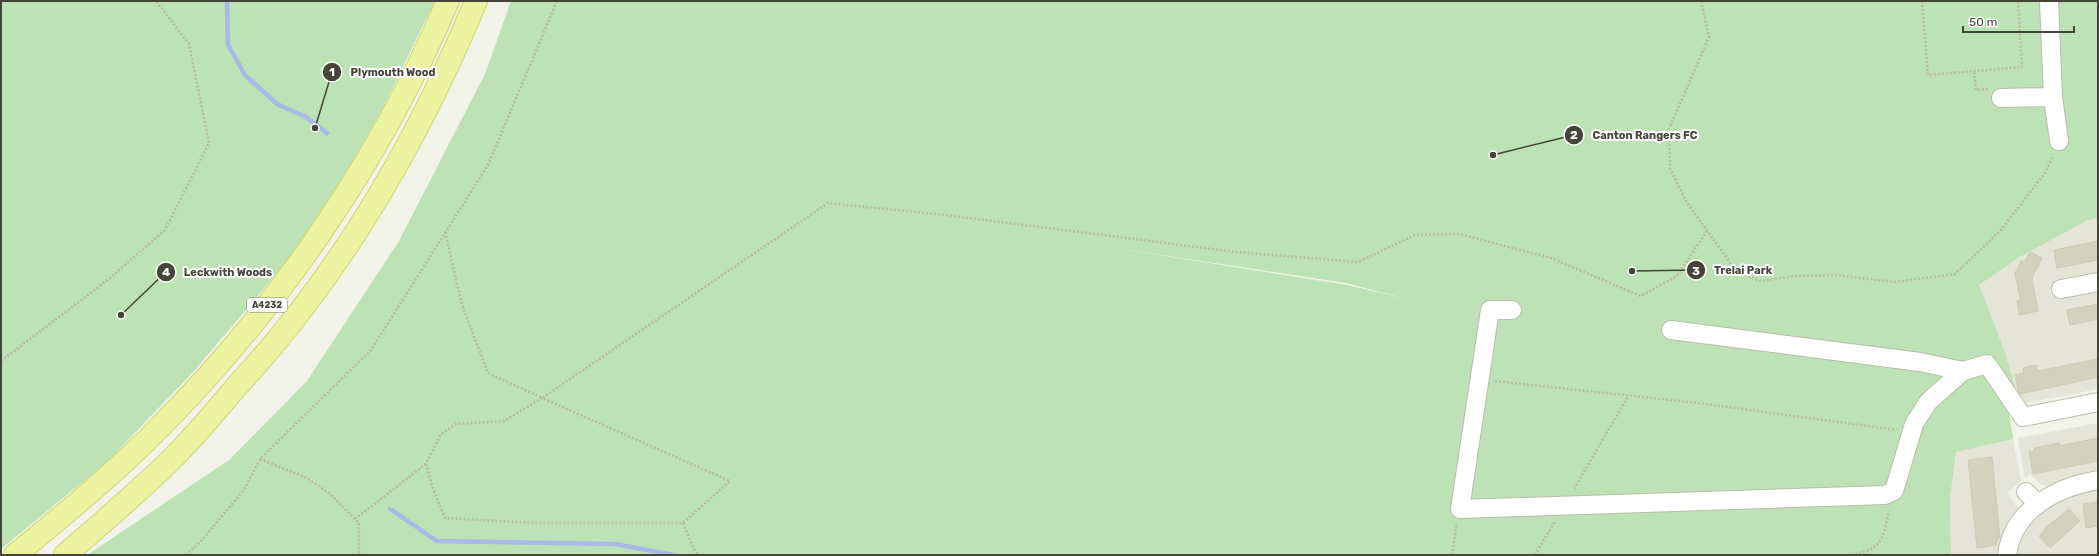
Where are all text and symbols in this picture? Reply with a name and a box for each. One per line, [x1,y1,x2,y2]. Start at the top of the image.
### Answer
scale bar [1963,8,2074,34]
text: 50 m [1969,15,1997,29]
callout: Plymouth Wood [322,61,443,84]
text: 1 [329,65,335,79]
text: Plymouth Wood [351,66,435,79]
callout: Canton Rangers FC [1564,124,1705,147]
text: 2 [1570,128,1578,142]
text: Canton Rangers FC [1592,129,1698,142]
callout: Trelai Park [1686,259,1780,282]
callout: Leckwith Woods [156,261,281,284]
text: 3 [1692,264,1700,278]
text: Trelai Park [1714,264,1773,277]
text: 4 [162,265,170,279]
text: Leckwith Woods [184,266,272,279]
road number: A4232 [247,298,287,312]

